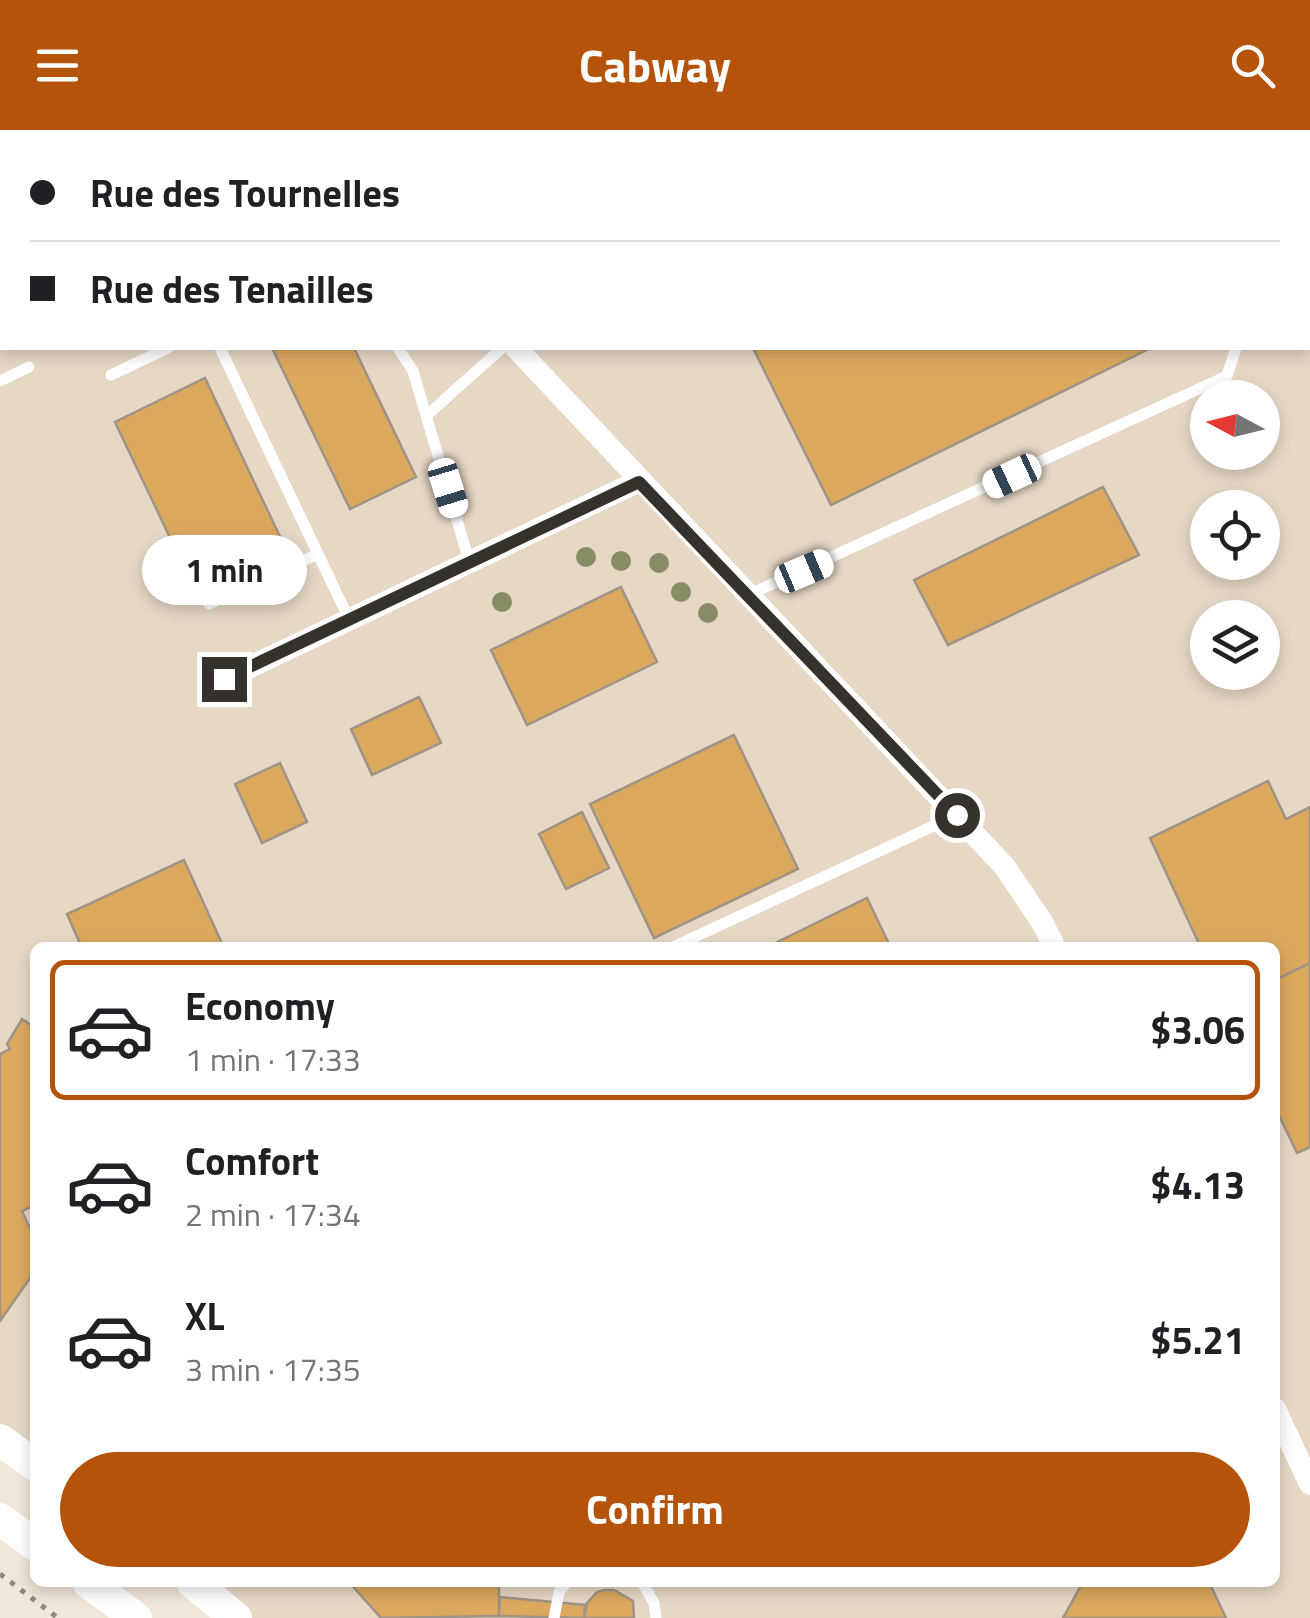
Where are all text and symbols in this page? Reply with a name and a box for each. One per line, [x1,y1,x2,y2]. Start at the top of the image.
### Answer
text: Cabway [579,31,731,99]
icon: menu [30,38,85,93]
icon: search [1225,38,1280,93]
text: Rue des Tournelles [90,164,400,222]
text: Rue des Tenailles [90,260,374,318]
north arrow [1190,380,1280,470]
map controls [1190,380,1280,690]
car [978,450,1046,502]
car [425,455,471,521]
button: locate [1190,490,1280,580]
callout: 1 min [142,534,306,604]
car [771,545,837,597]
text: 1 min [186,546,263,594]
button: layers [1190,600,1280,690]
route end [202,657,247,702]
route start [935,793,980,838]
text: Economy [185,977,335,1035]
icon: car [65,985,155,1075]
text: $3.06 [1150,1001,1245,1059]
text: 1 min · 17:33 [185,1035,361,1083]
text: Comfort [185,1132,319,1190]
icon: car [65,1140,155,1230]
text: $4.13 [1150,1156,1245,1214]
text: 2 min · 17:34 [185,1190,361,1238]
text: XL [185,1287,225,1345]
icon: car [65,1295,155,1385]
text: $5.21 [1150,1311,1245,1369]
text: 3 min · 17:35 [185,1345,361,1393]
button: Confirm [60,1452,1250,1567]

